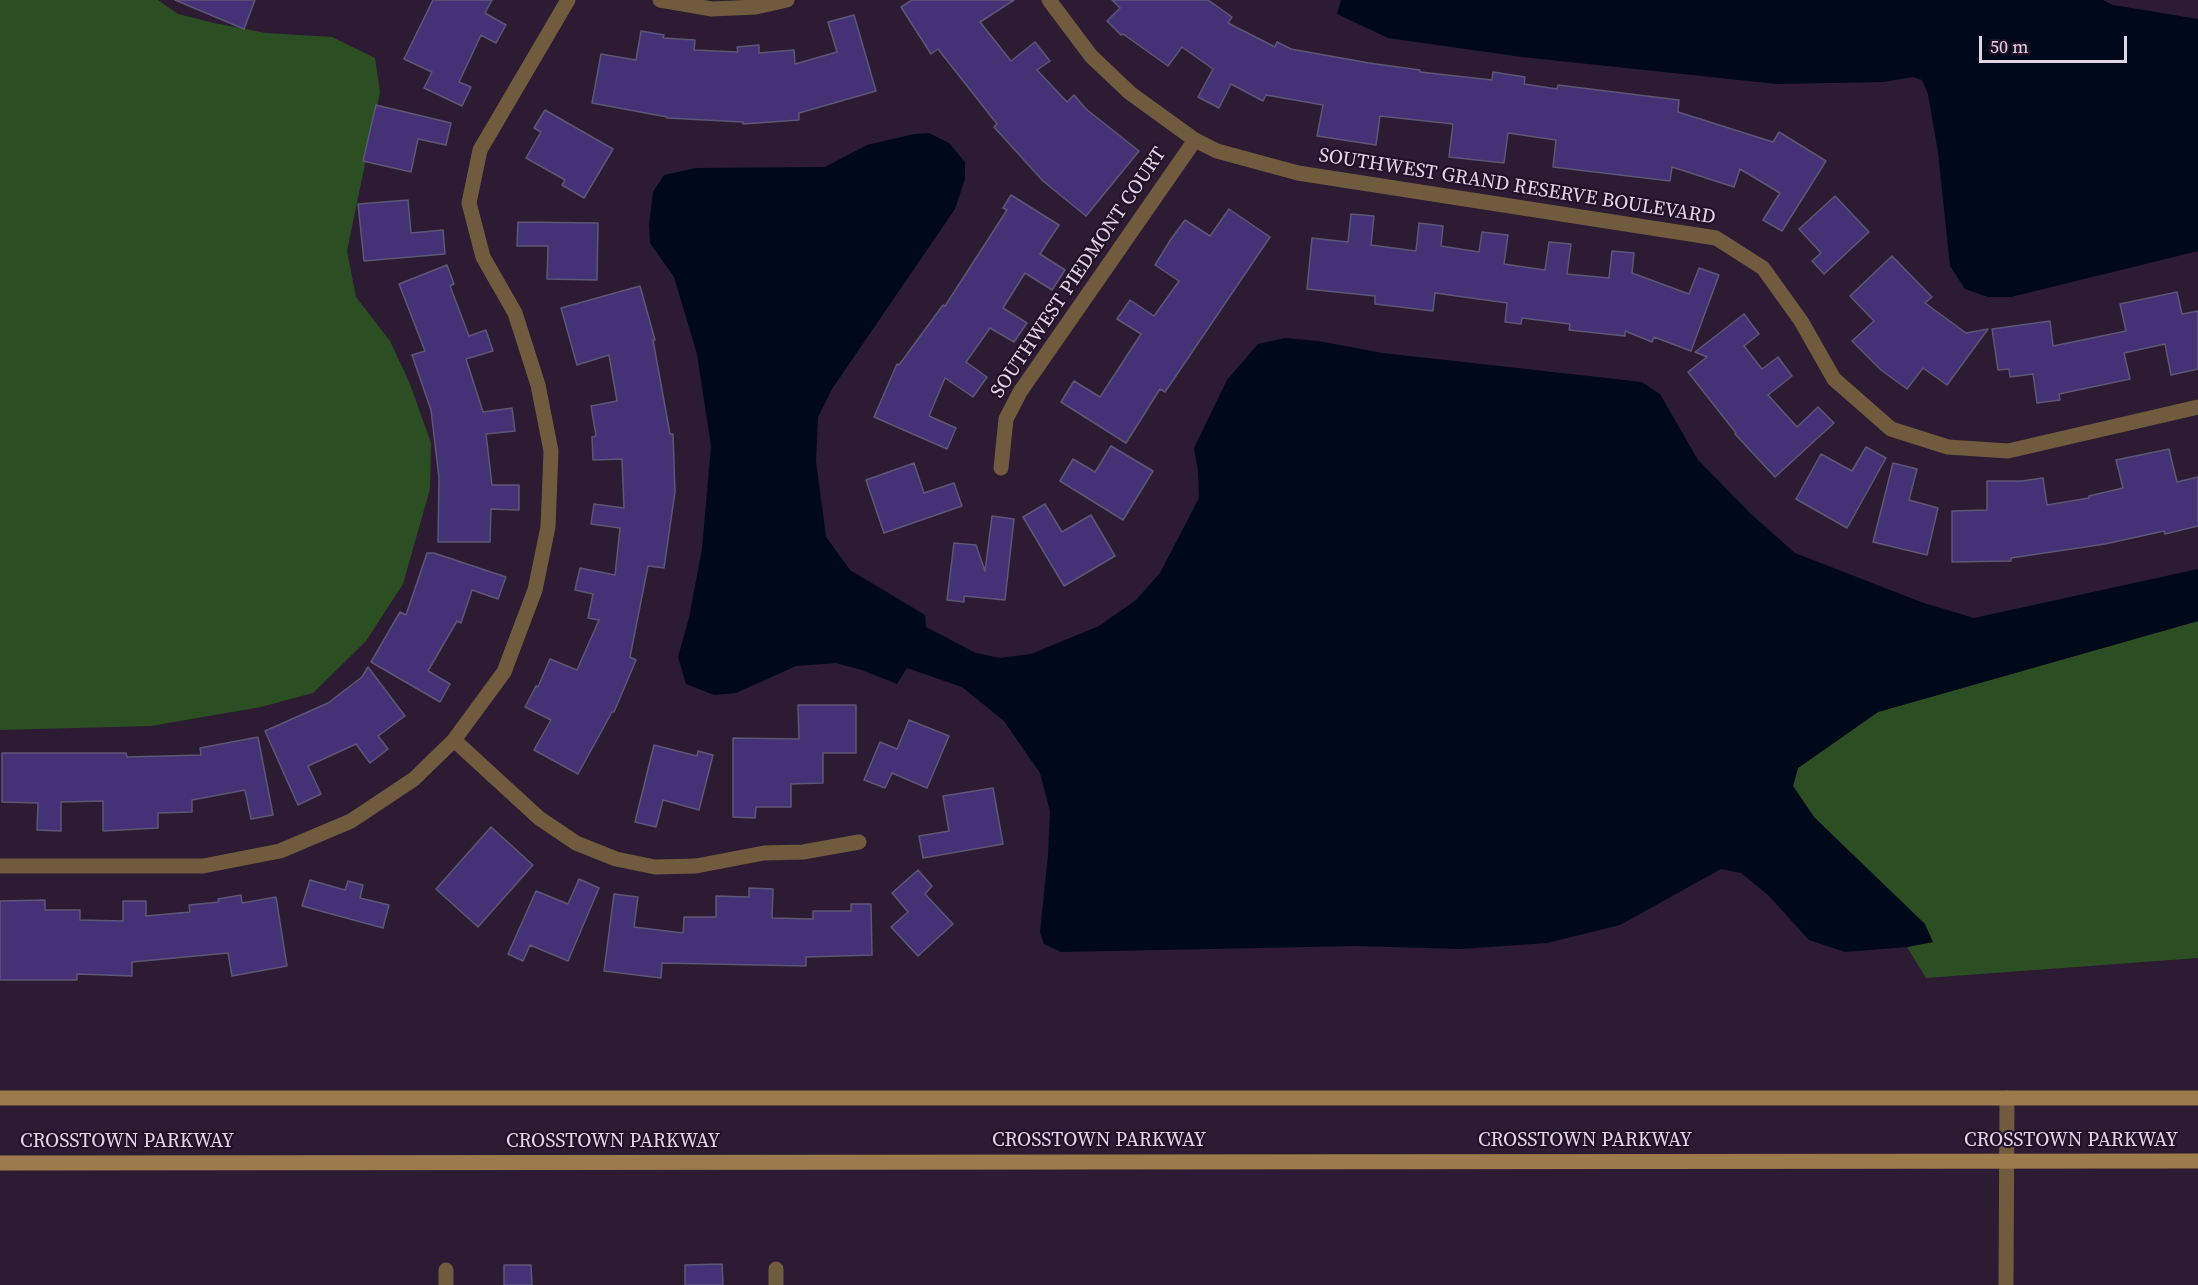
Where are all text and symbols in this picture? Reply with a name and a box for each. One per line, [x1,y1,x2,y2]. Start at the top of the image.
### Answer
scale bar [1982,24,2130,62]
text: 50 m [1990,34,2028,59]
street label: SOUTHWEST PIEDMONT COURT [986,143,1172,403]
street label: SOUTHWEST GRAND RESERVE BOULEVARD [1317,144,1717,230]
street label: CROSSTOWN PARKWAY [992,1129,1206,1153]
street label: CROSSTOWN PARKWAY [1478,1129,1692,1153]
street label: CROSSTOWN PARKWAY [1964,1129,2178,1153]
street label: CROSSTOWN PARKWAY [20,1130,234,1154]
street label: CROSSTOWN PARKWAY [506,1130,720,1154]

